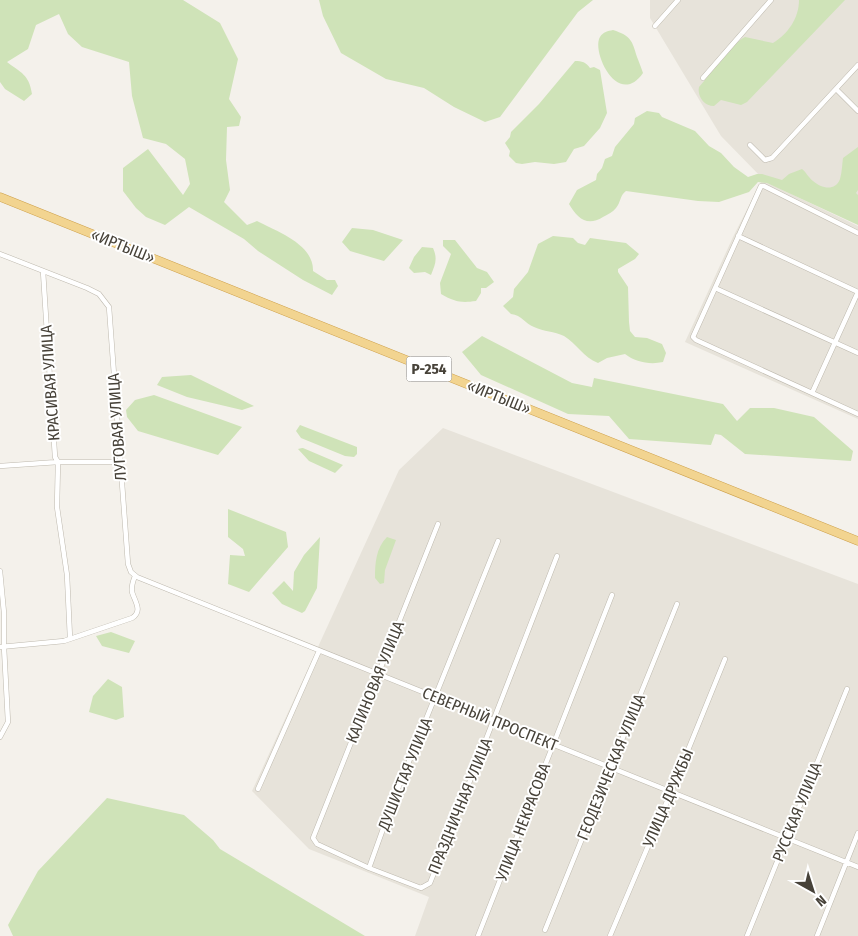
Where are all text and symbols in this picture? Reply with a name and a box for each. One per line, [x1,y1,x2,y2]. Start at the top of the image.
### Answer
street label: «ИРТЫШ» [88,225,158,267]
street label: КРАСИВАЯ УЛИЦА [36,324,64,442]
road number: Р-254 [406,356,452,382]
street label: ЛУГОВАЯ УЛИЦА [104,372,130,481]
street label: «ИРТЫШ» [464,376,534,418]
street label: КАЛИНОВАЯ УЛИЦА [342,618,408,746]
street label: СЕВЕРНЫЙ ПРОСПЕКТ [419,683,561,755]
street label: ГЕОДЕЗИЧЕСКАЯ УЛИЦА [573,690,649,843]
street label: ДУШИСТАЯ УЛИЦА [373,714,436,834]
street label: ПРАЗДНИЧНАЯ УЛИЦА [424,734,496,877]
street label: УЛИЦА ДРУЖБЫ [638,746,697,851]
street label: РУССКАЯ УЛИЦА [768,759,826,865]
street label: УЛИЦА НЕКРАСОВА [491,760,554,885]
north arrow [788,866,838,916]
text: N [812,891,829,910]

